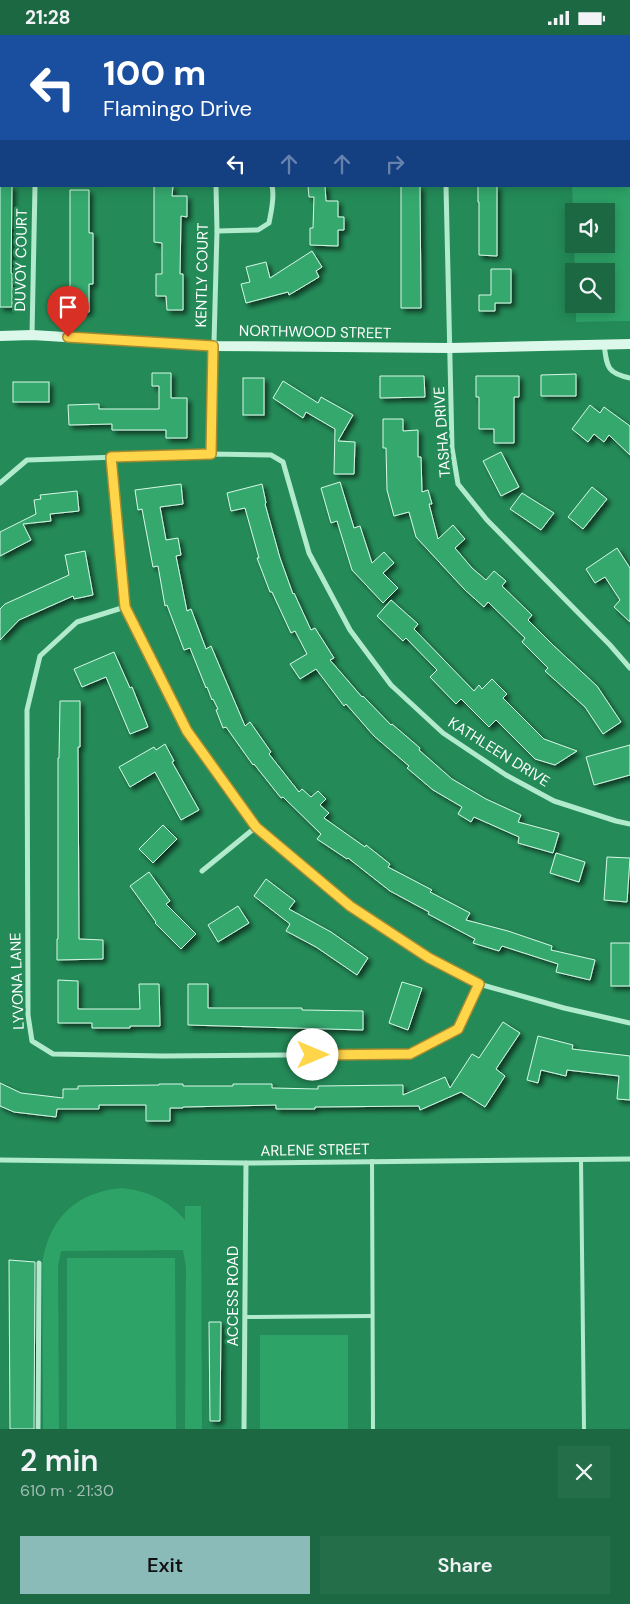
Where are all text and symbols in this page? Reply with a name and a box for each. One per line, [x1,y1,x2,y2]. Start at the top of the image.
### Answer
text: 21:28 [25,5,71,30]
text: 100 m [103,50,206,96]
icon: left [20,55,85,120]
text: Flamingo Drive [103,94,252,123]
icon: left [222,150,250,178]
icon: ahead [275,150,303,178]
icon: ahead [328,150,356,178]
icon: right [381,150,409,178]
map controls [565,203,615,313]
button: sound [565,203,615,253]
street label: DUVOY COURT [10,208,32,312]
street label: KENTLY COURT [191,223,213,327]
button: search [565,263,615,313]
pin [47,286,89,337]
icon: arrive [54,293,82,321]
street label: NORTHWOOD STREET [239,321,391,343]
street label: TASHA DRIVE [429,386,455,478]
street label: KATHLEEN DRIVE [444,713,554,791]
street label: LYVONA LANE [5,932,29,1030]
position arrow [286,1028,338,1080]
street label: ARLENE STREET [260,1139,370,1161]
street label: ACCESS ROAD [223,1246,243,1346]
text: 2 min [20,1441,98,1480]
button: close [558,1446,610,1498]
text: 610 m · 21:30 [20,1480,114,1501]
button: Exit [20,1536,310,1594]
button: Share [320,1536,610,1594]

